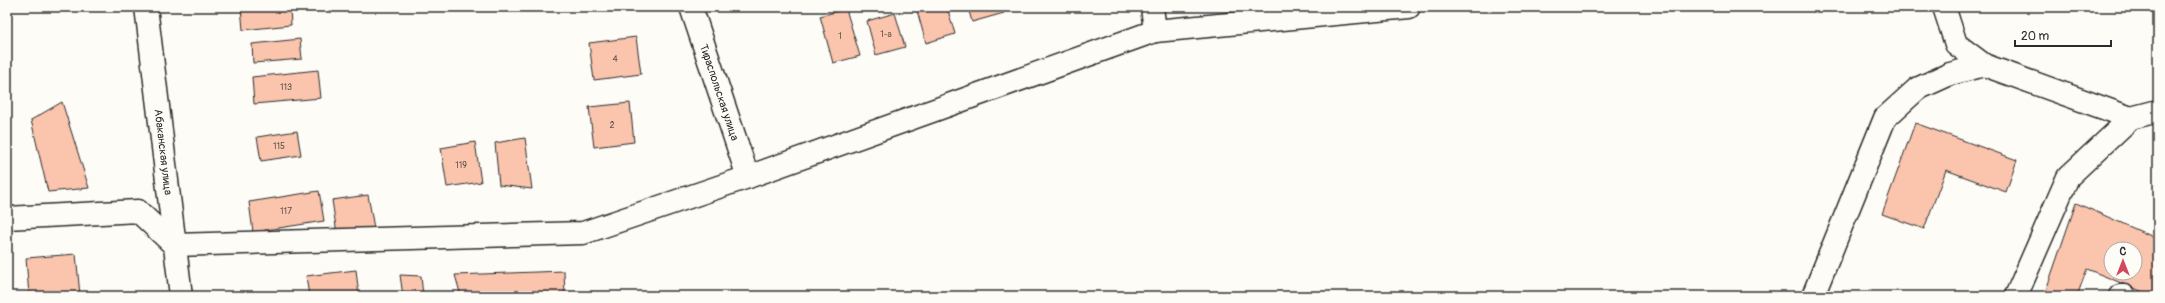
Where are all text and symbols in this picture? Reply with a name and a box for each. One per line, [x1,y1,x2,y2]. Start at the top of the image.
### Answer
scale bar [2015,22,2111,48]
house number: 1-a [880,29,892,40]
text: 20 m [2021,29,2050,44]
house number: 1 [838,31,842,42]
street label: Тираспольская улица [697,43,742,142]
house number: 4 [612,54,618,65]
house number: 113 [280,82,292,93]
street label: Абаканская улица [152,108,175,196]
house number: 2 [609,120,615,131]
house number: 115 [273,141,285,152]
house number: 119 [455,160,467,171]
house number: 117 [280,206,292,217]
north arrow [2103,241,2143,281]
text: С [2120,245,2127,258]

